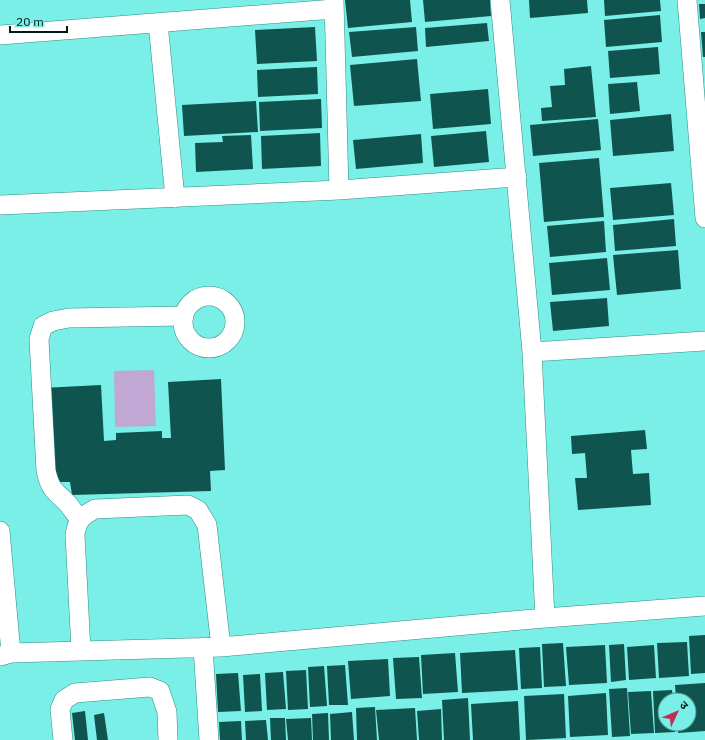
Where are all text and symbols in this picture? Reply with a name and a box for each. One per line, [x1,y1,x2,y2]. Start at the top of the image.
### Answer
scale bar [10,8,67,34]
text: 20 m [16,14,44,29]
north arrow [657,692,697,732]
text: उ [677,698,692,713]

